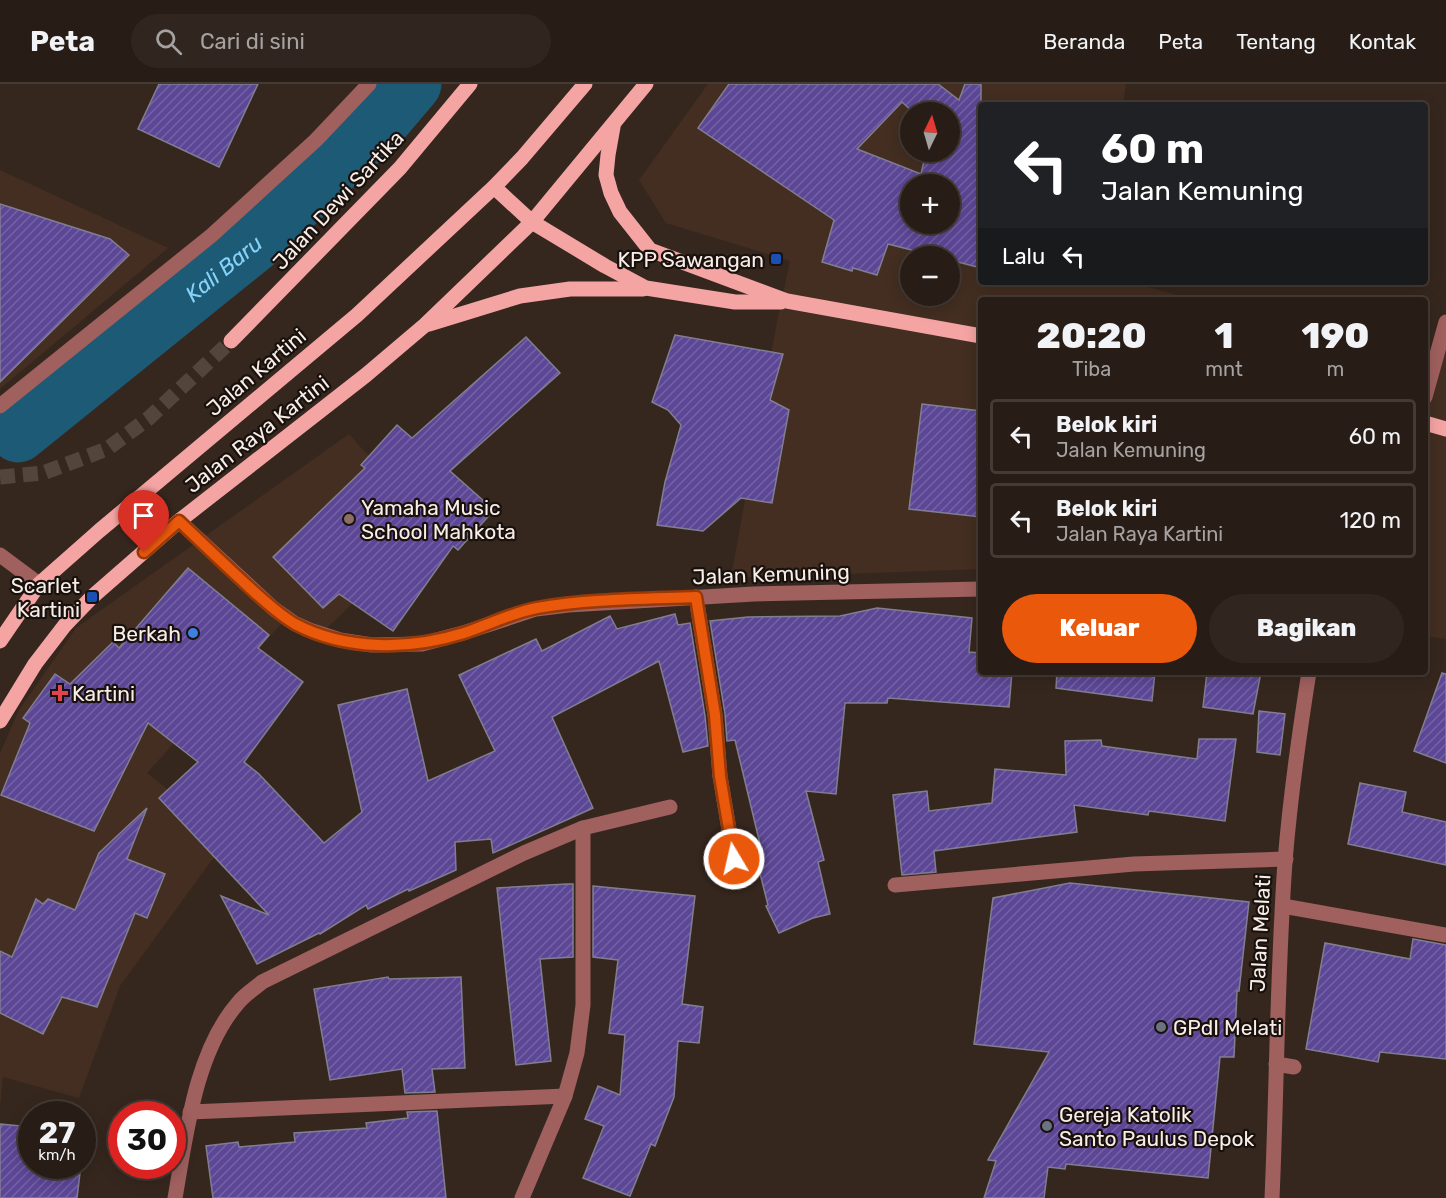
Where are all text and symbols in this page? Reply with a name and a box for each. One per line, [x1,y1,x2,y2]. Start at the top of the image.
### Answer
search box [131,14,551,68]
text: Peta [30,25,95,58]
icon: search [152,25,185,58]
text: Cari di sini [200,28,305,55]
text: Beranda [1043,29,1125,54]
text: Peta [1158,29,1203,54]
text: Tentang [1236,29,1316,54]
text: Kontak [1349,29,1416,54]
north arrow [900,102,960,162]
map controls [900,102,960,306]
text: 60 m [1101,124,1204,174]
street label: Jalan Dewi Sartika [267,125,409,275]
icon: left [1002,126,1080,204]
button: + [900,174,960,234]
text: Jalan Kemuning [1101,175,1304,207]
water label: Kali Baru [179,229,268,308]
icon: left [1057,240,1090,273]
text: Lalu [1002,243,1045,270]
button: − [900,246,960,306]
place label: KPP Sawangan [617,247,764,272]
marker: KPP Sawangan [769,252,783,266]
text: 20:20 [1037,314,1147,357]
text: 1 [1215,314,1234,357]
text: 190 [1301,314,1369,357]
street label: Jalan Kartini [201,323,311,421]
text: Tiba [1072,357,1111,381]
text: mnt [1205,357,1243,381]
text: m [1327,357,1344,381]
street label: Jalan Raya Kartini [180,370,334,498]
text: Belok kiri [1056,411,1157,438]
icon: left [1005,420,1038,453]
text: 60 m [1349,423,1401,450]
text: Jalan Kemuning [1056,438,1206,462]
pin [118,490,169,552]
place label: Yamaha Music School Mahkota [361,495,516,544]
text: Belok kiri [1056,495,1157,522]
icon: arrive [127,499,160,532]
icon: left [1005,504,1038,537]
text: 120 m [1340,507,1401,534]
marker: Yamaha Music School Mahkota [342,512,356,526]
text: Jalan Raya Kartini [1056,522,1223,546]
street label: Jalan Kemuning [692,559,850,589]
place label: Scarlet Kartini [11,573,80,622]
marker: Scarlet Kartini [85,590,99,604]
button: Keluar [1002,594,1197,663]
button: Bagikan [1209,594,1404,663]
place label: Berkah [112,621,181,646]
marker: Berkah [186,626,200,640]
place label: Kartini [72,681,135,706]
marker: Kartini [53,686,67,700]
position arrow [702,827,766,891]
street label: Jalan Melati [1244,874,1276,992]
place label: GPdI Melati [1173,1015,1282,1040]
marker: GPdI Melati [1154,1020,1168,1034]
speed limit sign: 30 [108,1101,186,1179]
place label: Gereja Katolik Santo Paulus Depok [1059,1102,1255,1151]
text: 27 [39,1115,75,1151]
marker: Gereja Katolik Santo Paulus Depok [1040,1119,1054,1133]
text: km/h [38,1146,76,1164]

